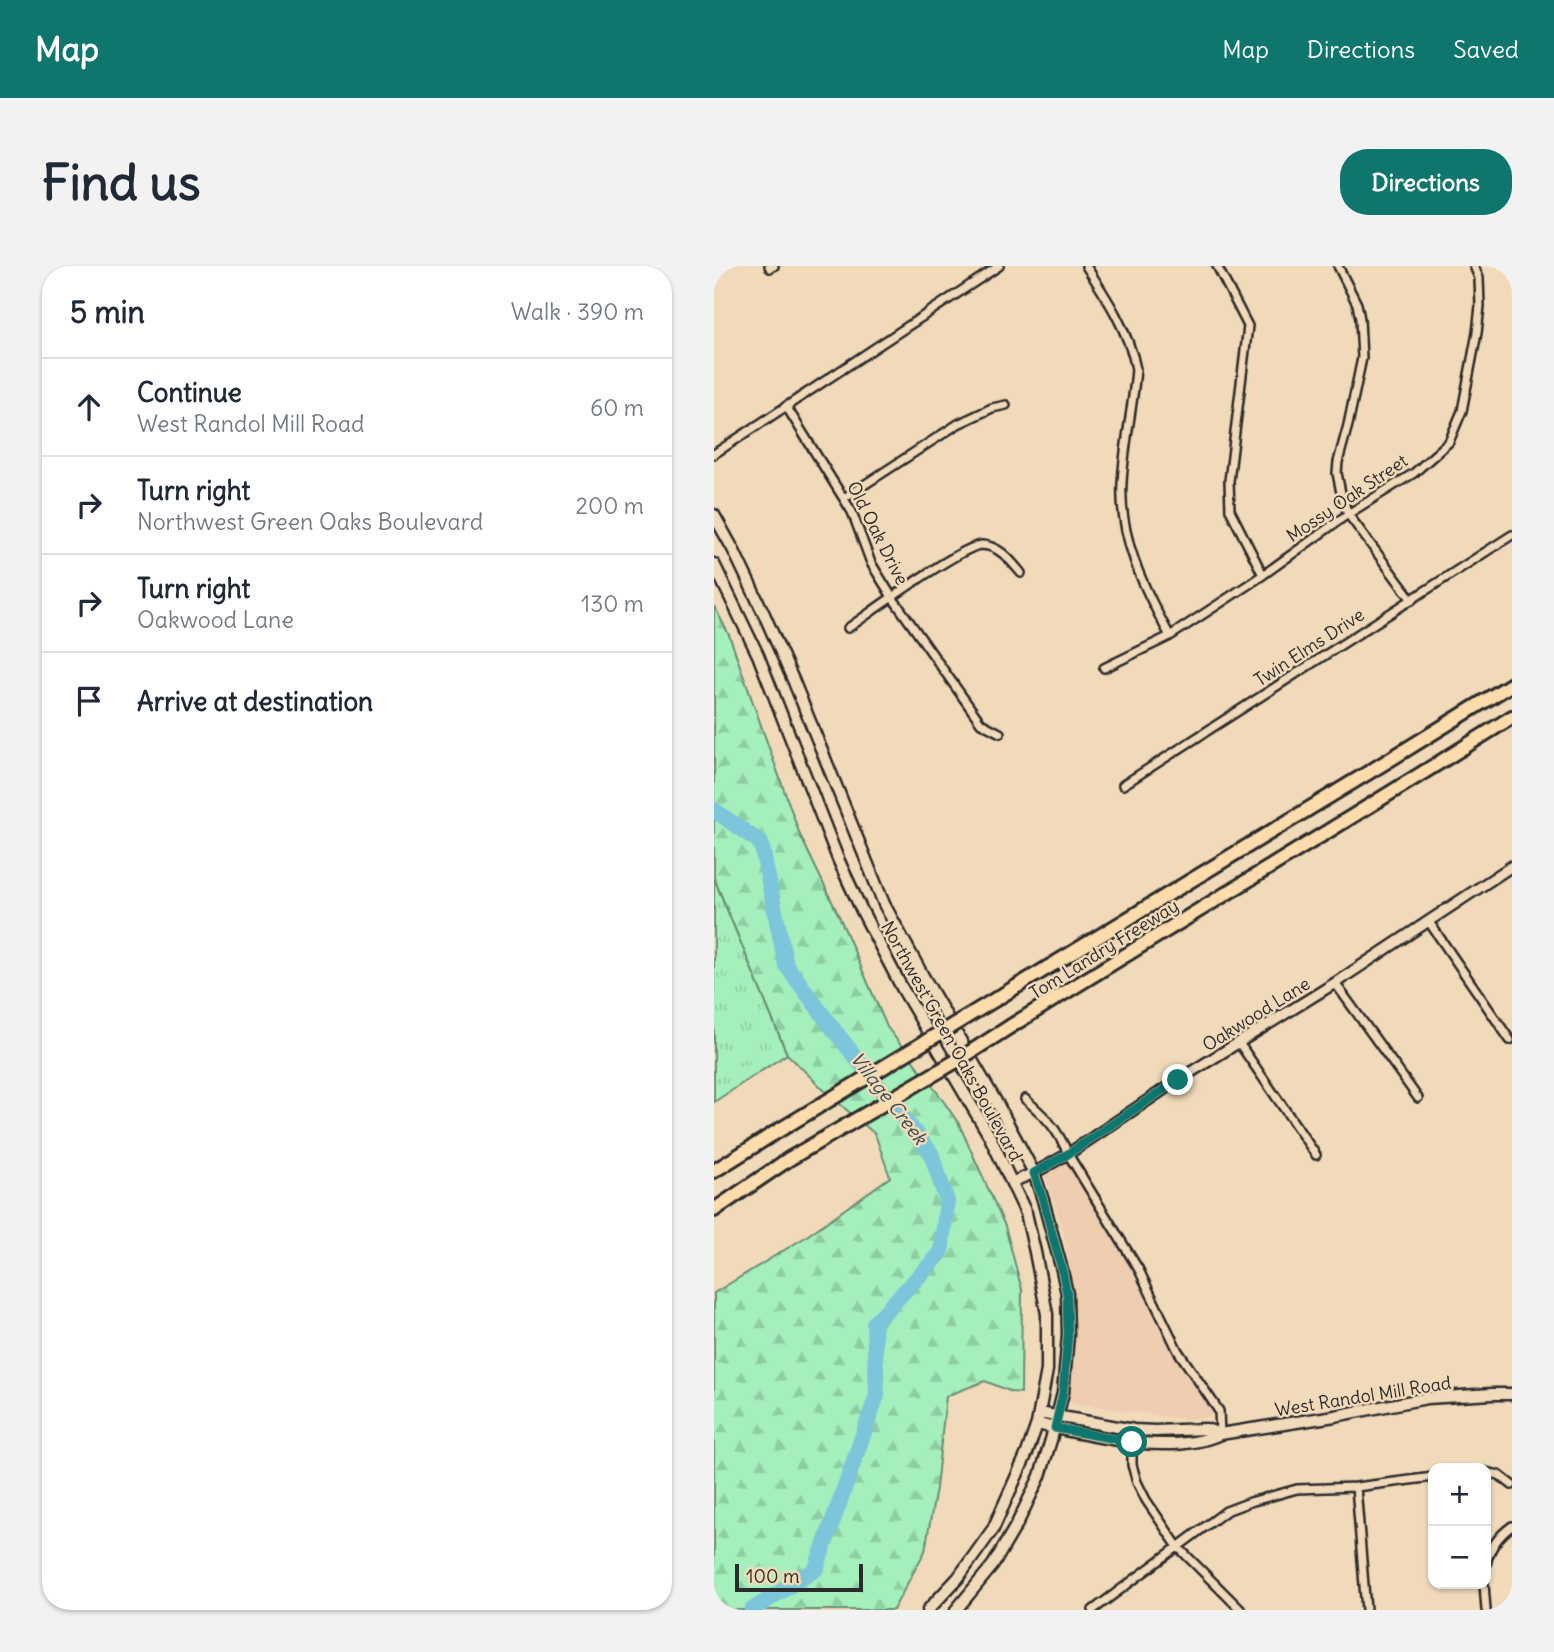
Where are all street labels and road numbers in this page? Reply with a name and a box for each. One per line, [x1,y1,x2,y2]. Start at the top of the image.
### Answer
street label: Mossy Oak Street [1282,449,1412,547]
street label: Old Oak Drive [842,477,914,589]
street label: Twin Elms Drive [1250,603,1368,691]
street label: Tom Landry Freeway [1025,894,1183,1004]
street label: Northwest Green Oaks Boulevard [876,917,1028,1165]
street label: Oakwood Lane [1198,972,1314,1056]
street label: West Randol Mill Road [1273,1371,1453,1421]

